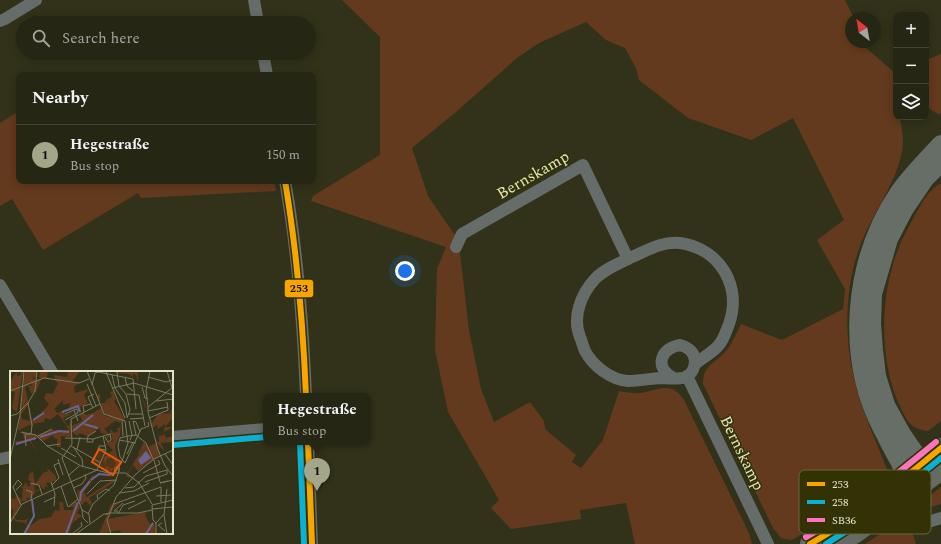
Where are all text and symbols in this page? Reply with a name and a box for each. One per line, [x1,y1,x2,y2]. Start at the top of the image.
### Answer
north arrow [845,12,881,48]
map controls [893,12,929,120]
button: + [893,12,929,48]
search box [16,16,316,60]
icon: search [30,27,52,49]
text: Search here [62,27,140,50]
button: − [893,48,929,84]
button: layers [893,84,929,120]
text: Nearby [32,85,88,111]
text: Hegestraße [70,133,149,156]
text: 1 [41,145,49,165]
text: 150 m [266,145,300,165]
street label: Bernskamp [492,145,574,205]
text: Bus stop [70,156,119,176]
your location [395,261,415,281]
line badge: 253 [284,279,314,298]
text: 253 [290,280,308,297]
inset map [10,371,173,534]
popup [263,393,371,445]
text: Hegestraße [277,398,357,421]
street label: Bernskamp [714,412,770,494]
text: Bus stop [277,421,326,441]
pin: 1 [304,458,330,491]
legend [799,470,931,534]
text: 253 [832,476,849,493]
text: 258 [832,494,849,511]
text: SB36 [832,512,857,529]

